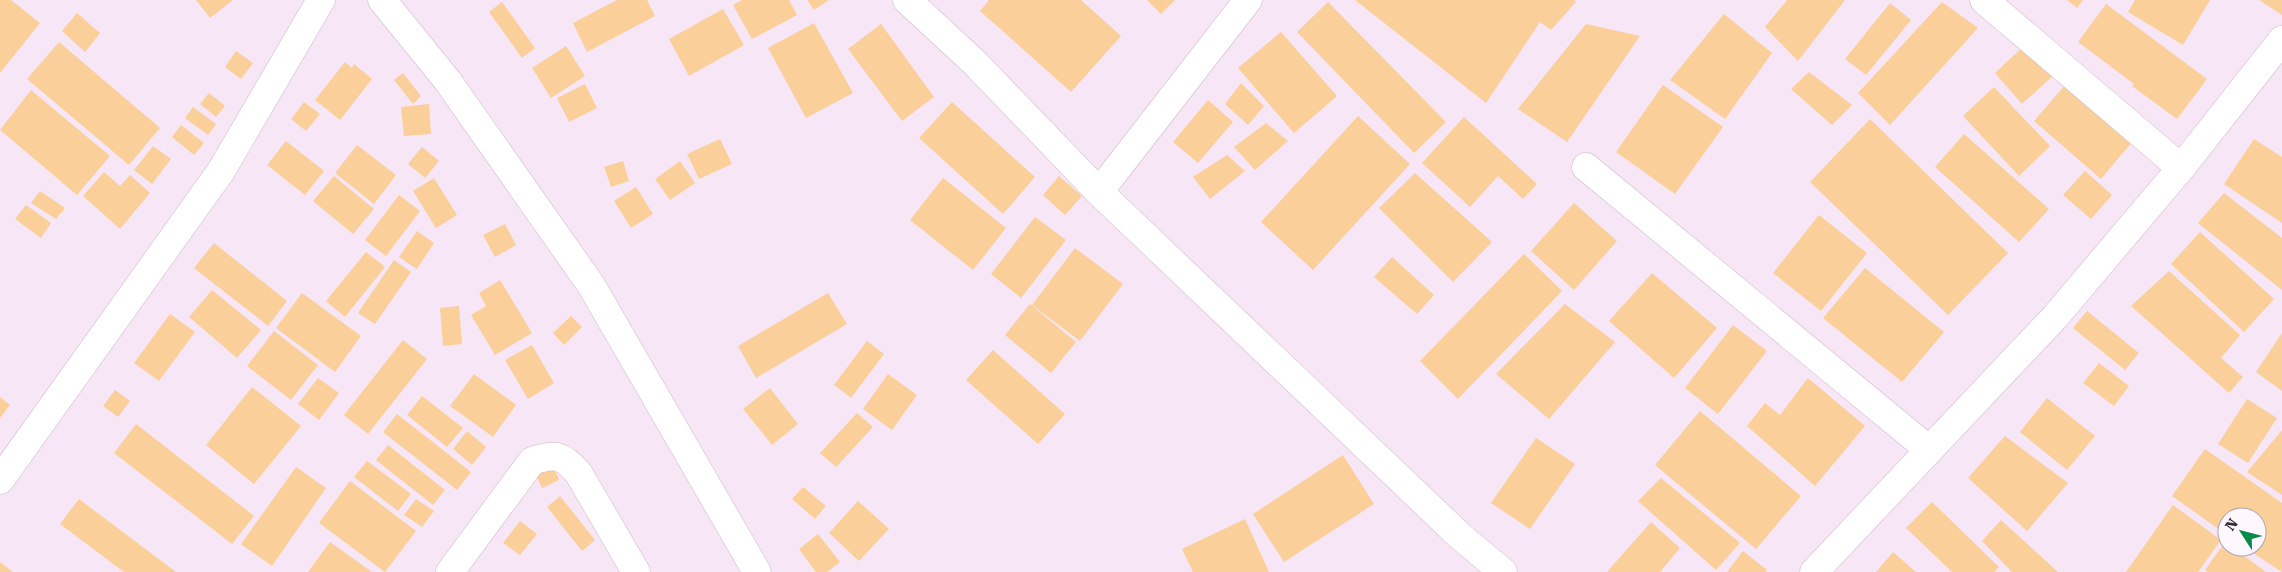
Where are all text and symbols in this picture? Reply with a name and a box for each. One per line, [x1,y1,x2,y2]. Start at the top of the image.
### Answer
north arrow [2217,507,2267,557]
text: N [2222,515,2241,533]

